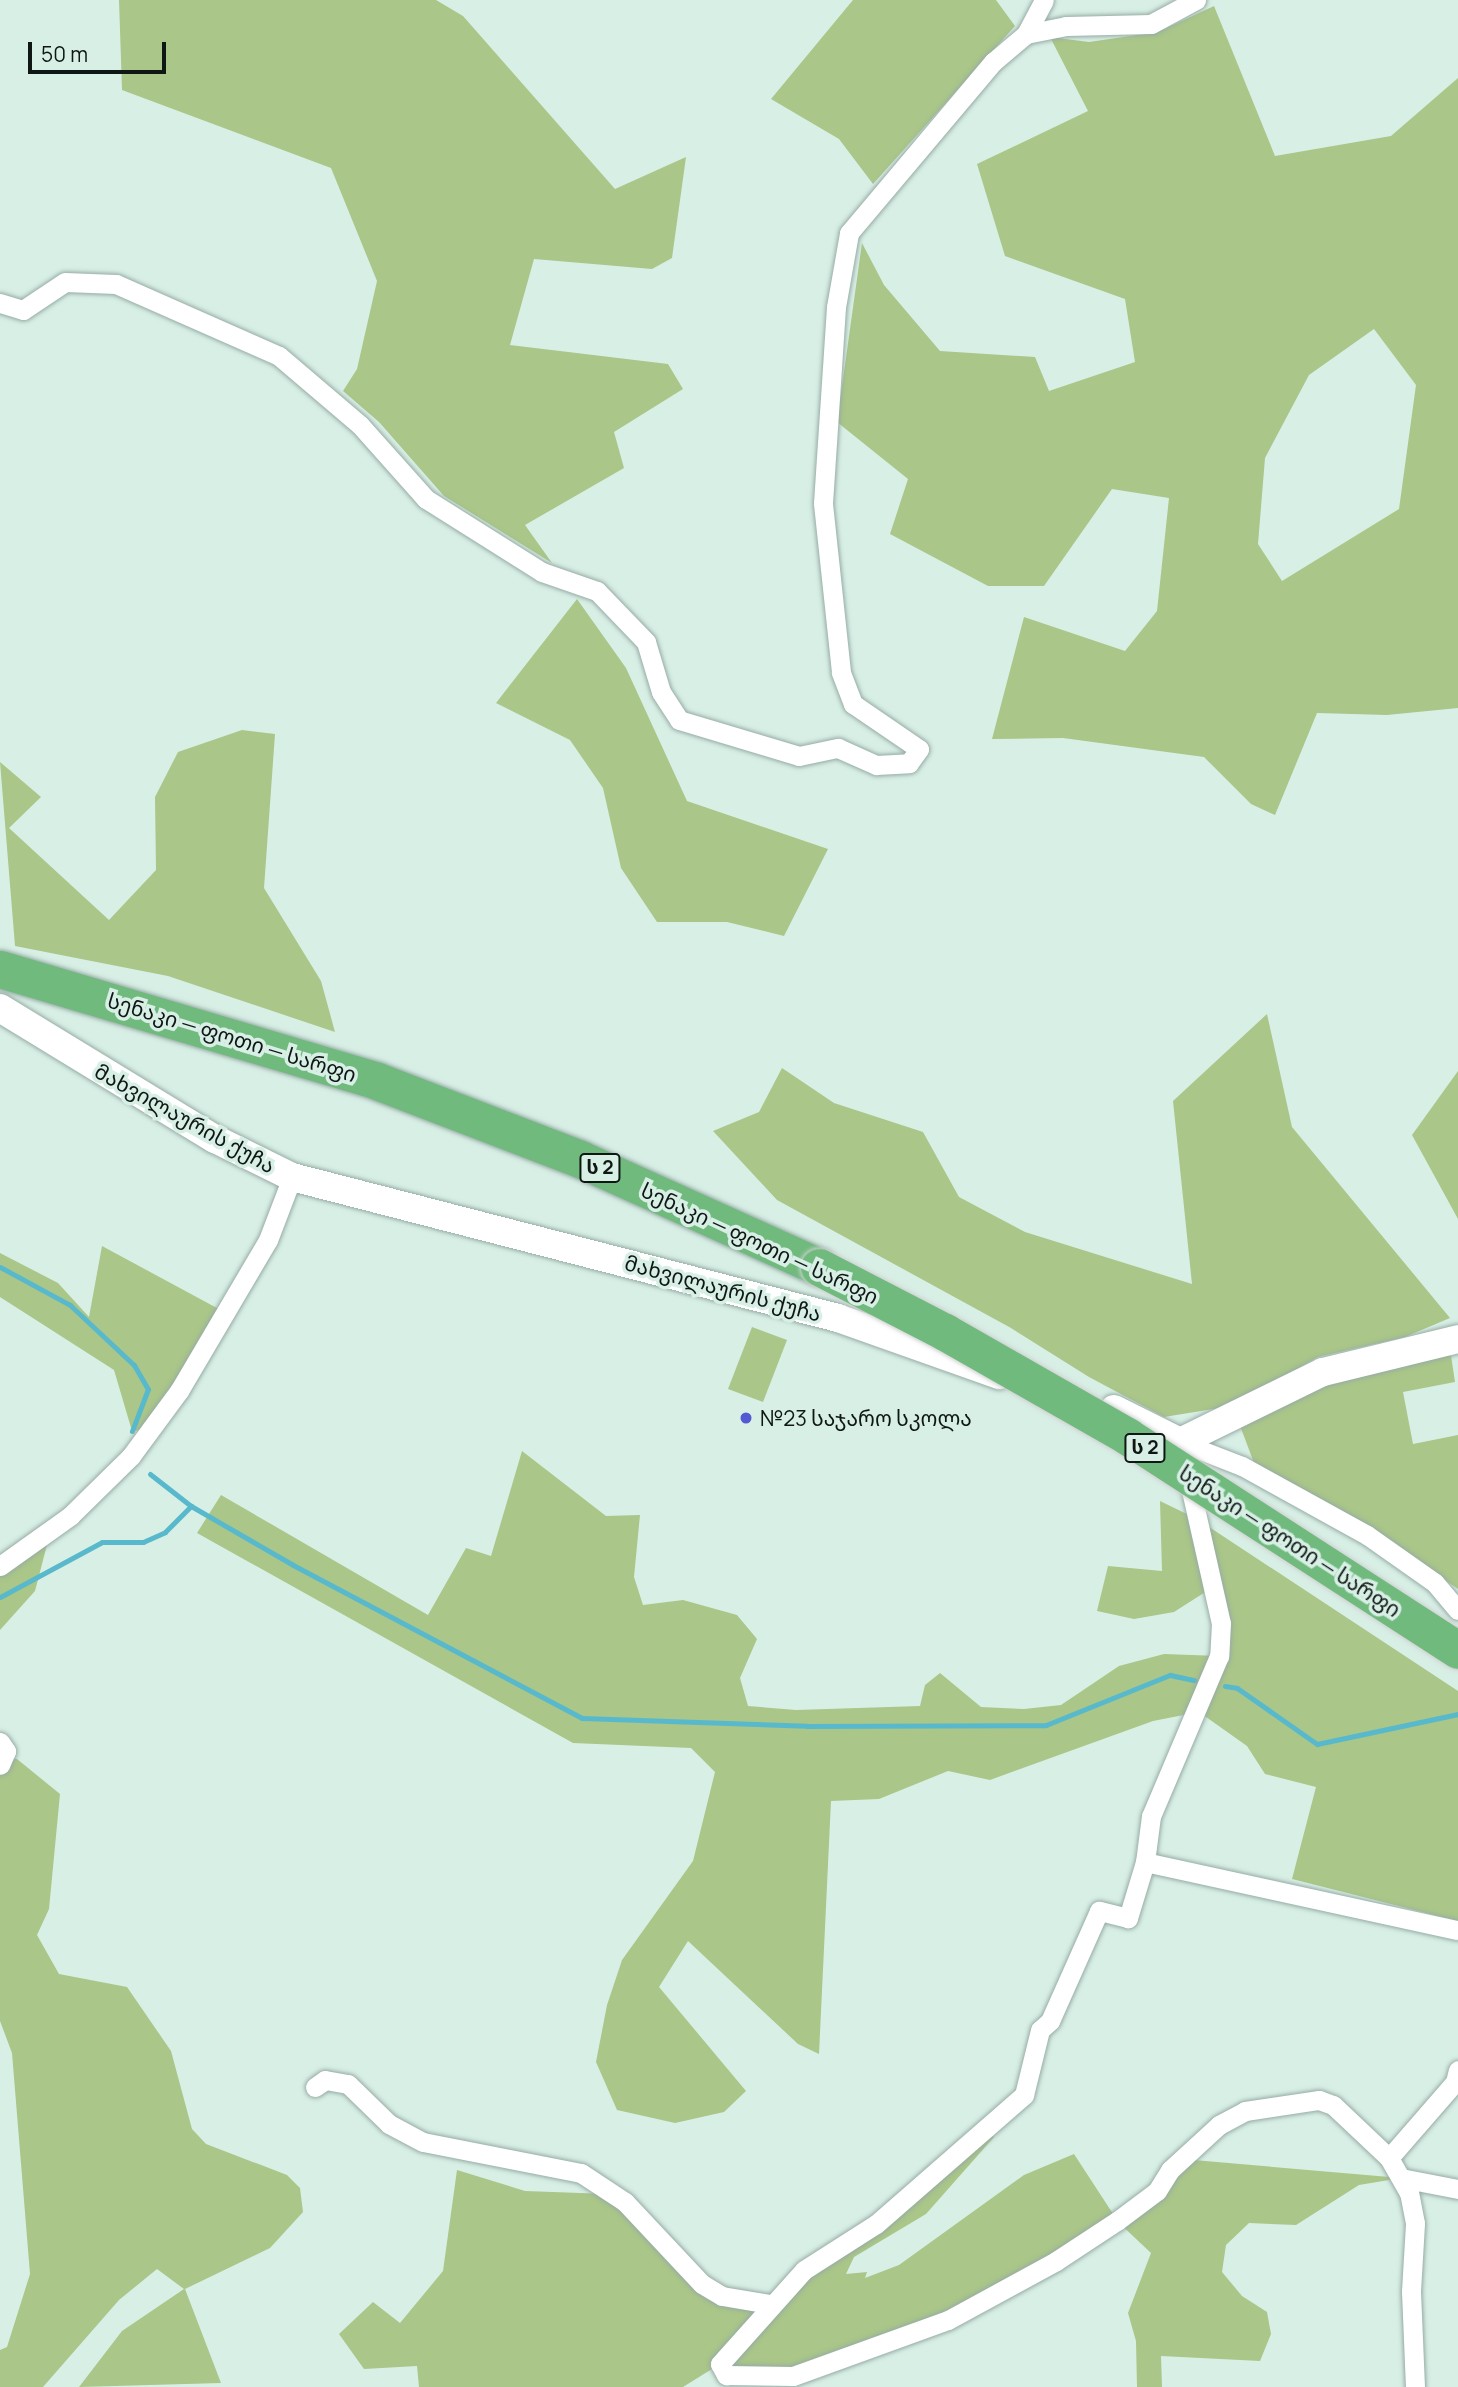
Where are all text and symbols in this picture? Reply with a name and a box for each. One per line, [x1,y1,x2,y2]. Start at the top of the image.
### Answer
scale bar [32,28,170,72]
text: 50 m [41,40,88,68]
street label: სენაკი — ფოთი — სარფი [105,987,359,1087]
street label: მახვილაურის ქუჩა [90,1058,280,1178]
road number: ს 2 [579,1152,621,1184]
street label: სენაკი — ფოთი — სარფი [637,1177,883,1309]
street label: მახვილაურის ქუჩა [622,1250,824,1326]
place label: №23 საჯარო სკოლა [760,1405,972,1431]
marker: №23 საჯარო სკოლა [738,1410,754,1426]
road number: ს 2 [1124,1432,1166,1464]
street label: სენაკი — ფოთი — სარფი [1175,1460,1405,1622]

